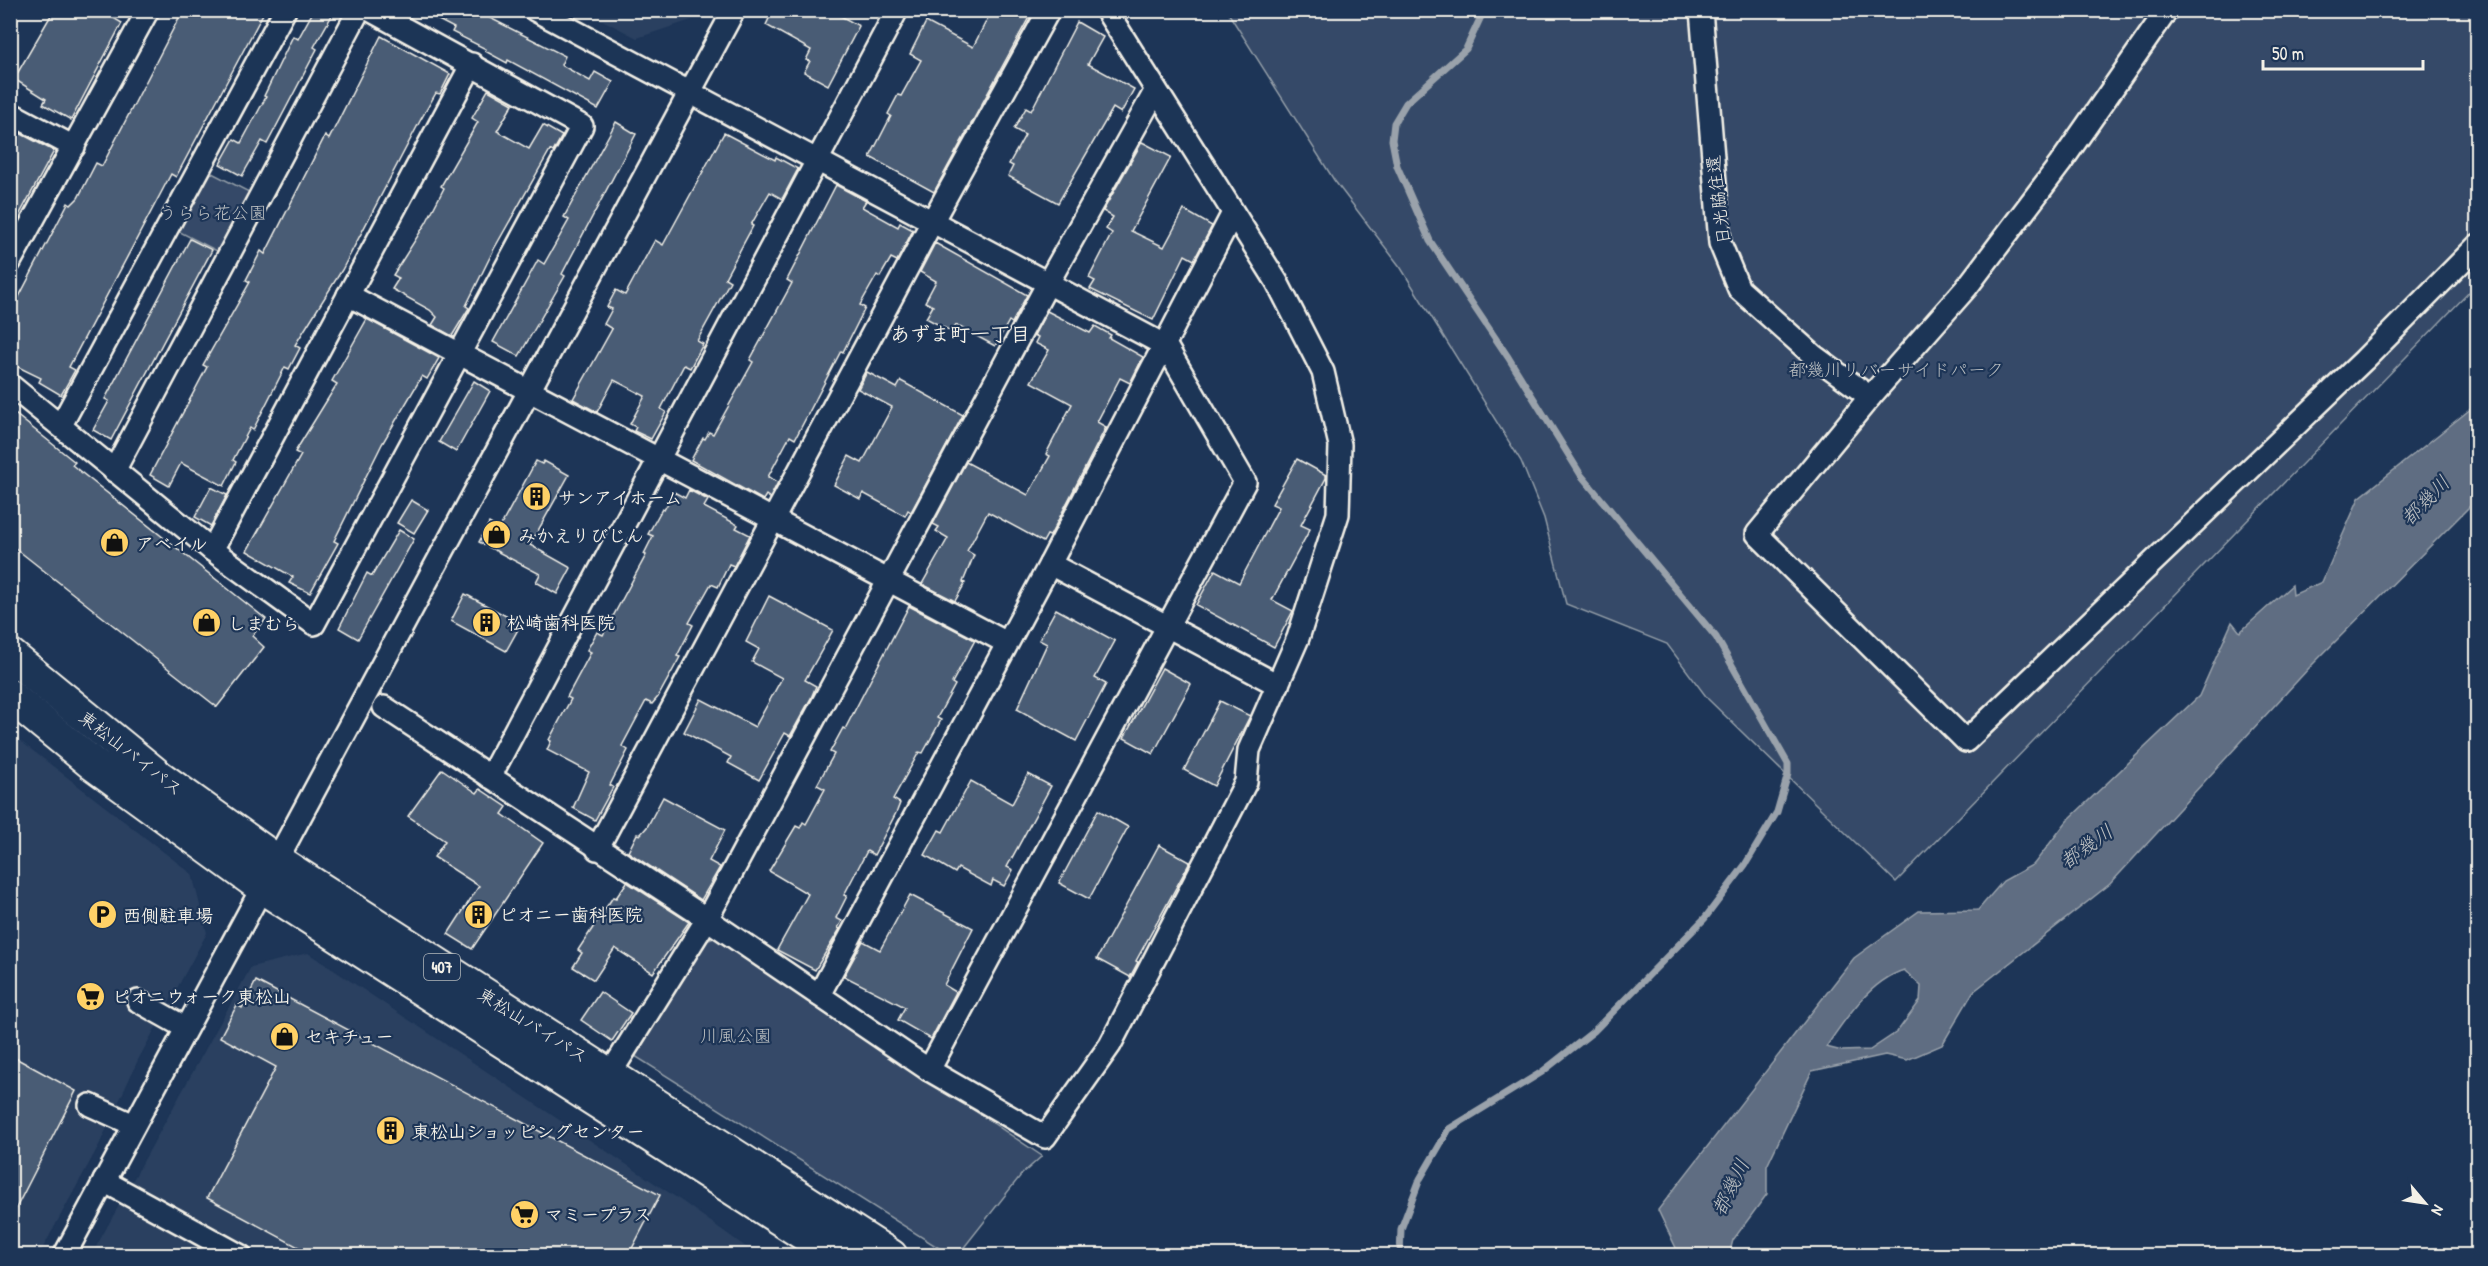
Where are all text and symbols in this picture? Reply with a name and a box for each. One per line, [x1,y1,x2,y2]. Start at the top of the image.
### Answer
scale bar [2263,33,2424,71]
text: 50 m [2272,41,2304,66]
street label: 日光脇往還 [1700,154,1736,246]
park label: うらら花公園 [159,200,267,225]
district label: あずま町一丁目 [890,320,1030,347]
park label: 都幾川リバーサイドパーク [1788,357,2004,382]
water label: 都幾川 [2394,469,2456,531]
building icon: サンアイホーム [521,481,553,513]
place label: サンアイホーム [558,485,682,510]
shop icon: みかえりびじん [481,519,513,551]
place label: みかえりびじん [518,523,644,548]
shop icon: アベイル [99,527,131,559]
place label: アベイル [136,531,207,556]
building icon: 松崎歯科医院 [470,606,502,638]
shop icon: しまむら [191,607,223,639]
place label: 松崎歯科医院 [507,610,615,635]
place label: しまむら [228,611,300,636]
street label: 東松山バイパス [74,704,188,802]
water label: 都幾川 [2054,817,2118,875]
building icon: ピオニー歯科医院 [462,898,494,930]
parking icon: 西側駐車場 [86,899,118,931]
place label: ピオニー歯科医院 [499,902,643,927]
place label: 西側駐車場 [123,903,213,928]
road number: 407 [424,954,460,980]
supermarket icon: ピオニウォーク東松山 [75,980,107,1012]
street label: 東松山バイパス [473,981,593,1069]
place label: ピオニウォーク東松山 [112,984,291,1009]
shop icon: セキチュー [268,1020,300,1052]
park label: 川風公園 [700,1023,772,1048]
place label: セキチュー [305,1024,394,1049]
building icon: 東松山ショッピングセンター [375,1115,407,1147]
place label: 東松山ショッピングセンター [412,1119,645,1144]
water label: 都幾川 [1705,1154,1755,1220]
north arrow [2395,1173,2455,1233]
supermarket icon: マミープラス [508,1198,540,1230]
text: N [2426,1201,2450,1220]
place label: マミープラス [545,1202,652,1227]

